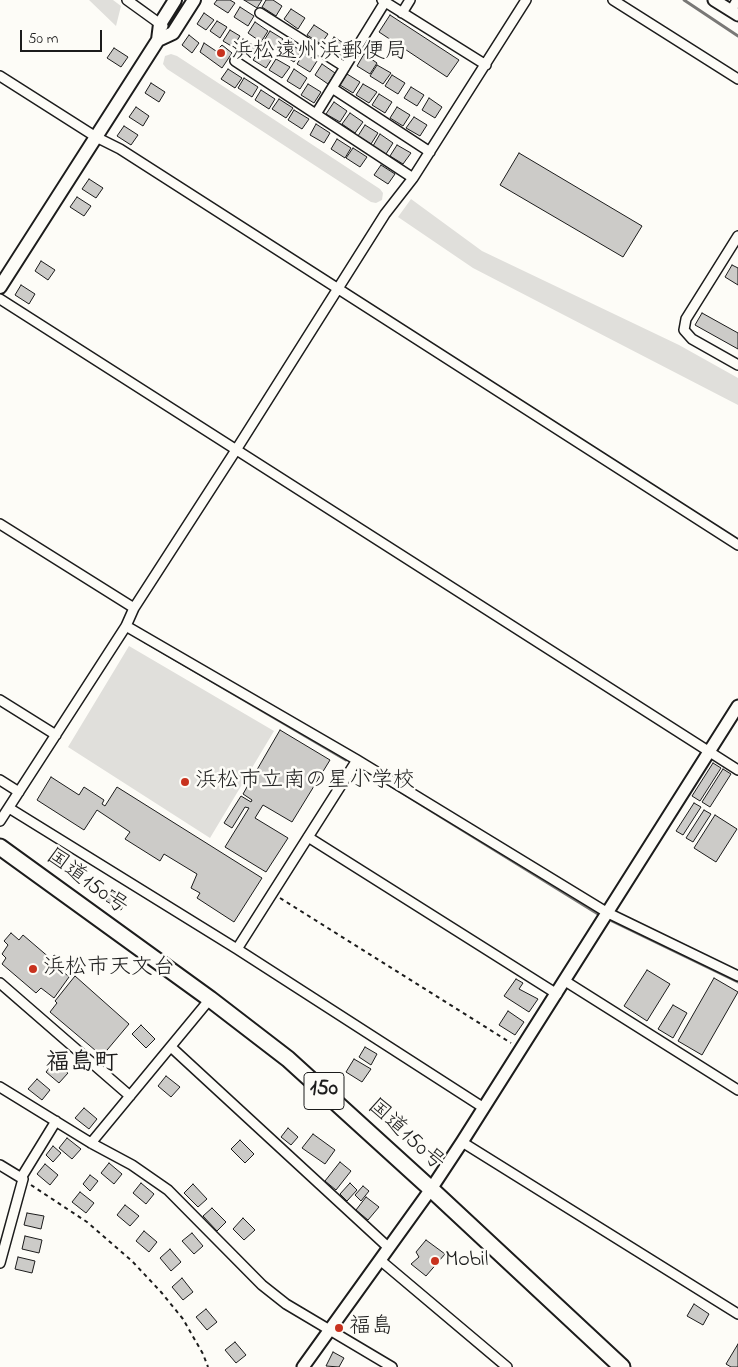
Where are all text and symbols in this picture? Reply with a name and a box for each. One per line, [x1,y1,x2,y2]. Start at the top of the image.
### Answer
scale bar [22,20,105,52]
text: 50 m [28,28,58,50]
place label: 浜松遠州浜郵便局 [231,40,407,66]
marker: 浜松遠州浜郵便局 [215,47,227,59]
place label: 浜松市立南の星小学校 [195,769,415,795]
marker: 浜松市立南の星小学校 [179,776,191,788]
street label: 国道150号 [40,844,132,922]
place label: 浜松市天文台 [43,956,175,982]
marker: 浜松市天文台 [27,963,39,975]
district label: 福島町 [46,1051,118,1079]
road number: 150 [304,1072,344,1110]
street label: 国道150号 [361,1094,449,1178]
place label: Mobil [445,1248,488,1274]
marker: Mobil [429,1255,441,1267]
place label: 福島 [349,1315,393,1341]
marker: 福島 [333,1322,345,1334]

